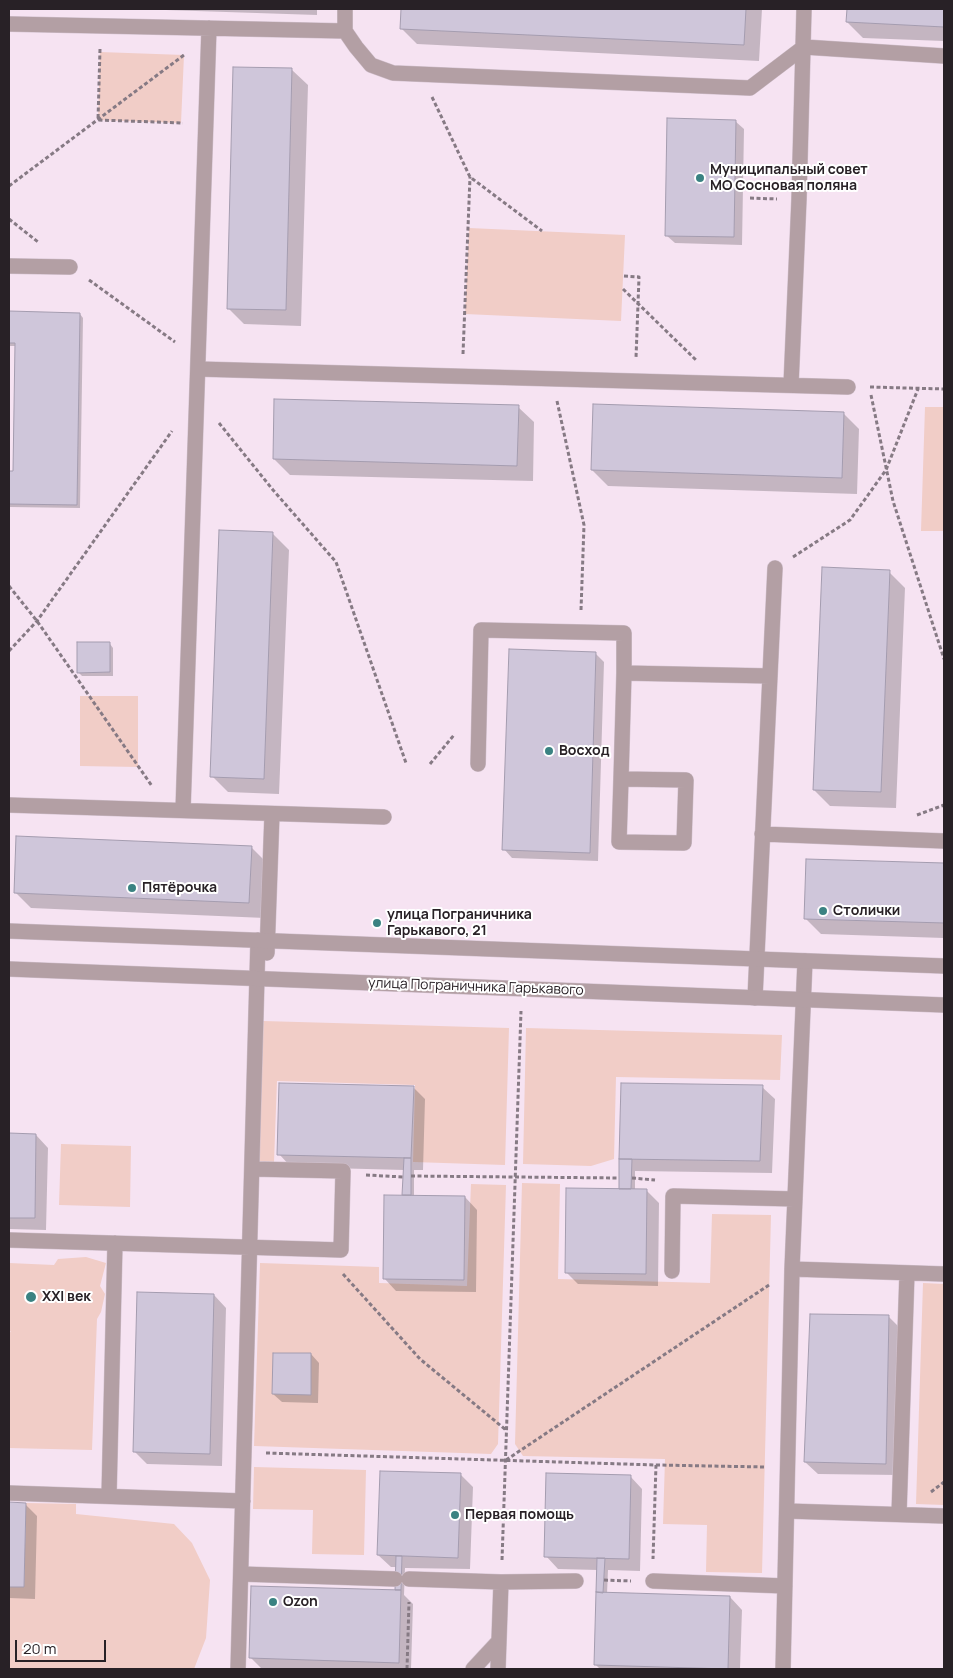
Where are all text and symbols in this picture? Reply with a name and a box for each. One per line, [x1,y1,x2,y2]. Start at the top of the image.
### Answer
place label: Муниципальный совет МО Сосновая поляна [710,162,868,194]
marker: Муниципальный совет МО Сосновая поляна [694,172,706,184]
place label: Восход [559,743,610,759]
marker: Восход [543,745,555,757]
place label: Пятёрочка [142,880,217,896]
marker: Пятёрочка [126,882,138,894]
place label: Столички [833,903,900,919]
marker: Столички [817,905,829,917]
place label: улица Пограничника Гарькавого, 21 [387,907,532,940]
marker: улица Пограничника Гарькавого, 21 [371,917,383,929]
street label: улица Пограничника Гарькавого [368,975,584,999]
place label: XXI век [42,1289,91,1305]
marker: XXI век [24,1290,38,1304]
place label: Первая помощь [465,1507,574,1523]
marker: Первая помощь [449,1509,461,1521]
place label: Ozon [283,1594,318,1610]
marker: Ozon [267,1596,279,1608]
scale bar [18,1630,109,1662]
text: 20 m [23,1638,56,1659]

